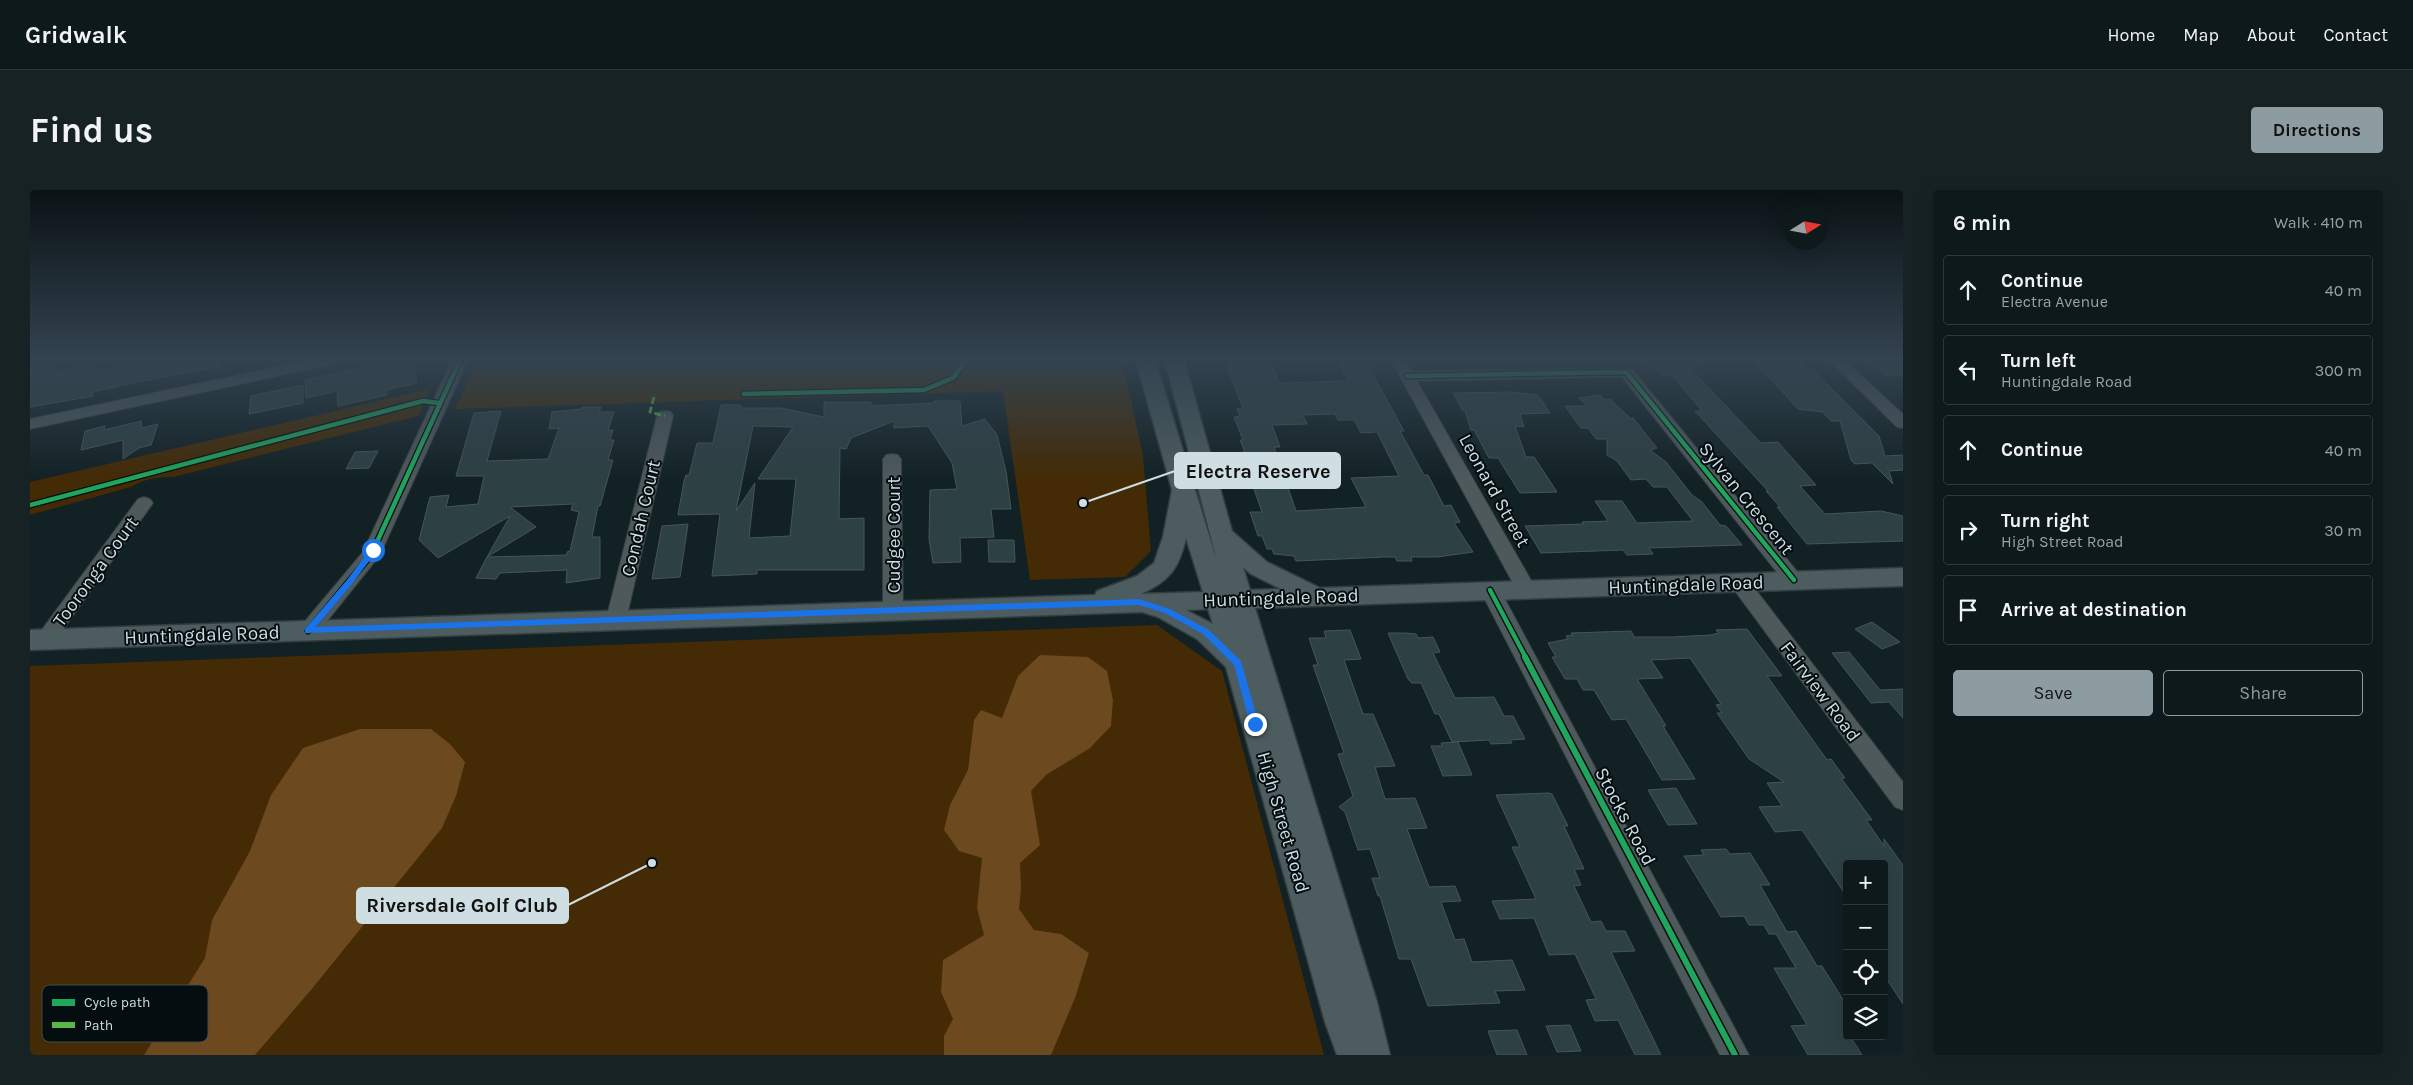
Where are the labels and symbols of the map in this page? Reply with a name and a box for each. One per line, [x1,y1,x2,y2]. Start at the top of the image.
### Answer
north arrow [1783,205,1828,250]
street label: Leonard Street [1454,430,1534,551]
street label: Sylvan Crescent [1694,438,1798,559]
callout: Electra Reserve [1175,453,1340,488]
street label: Condah Court [617,458,665,579]
text: Electra Reserve [1186,460,1330,483]
street label: Cudgee Court [883,477,905,593]
street label: Tooronga Court [48,512,143,631]
route start [362,539,385,562]
street label: Huntingdale Road [1608,571,1764,599]
street label: Huntingdale Road [1203,584,1359,612]
street label: Huntingdale Road [124,621,280,649]
street label: Fairview Road [1775,637,1865,746]
route end [1244,713,1267,736]
street label: High Street Road [1252,749,1314,895]
street label: Stocks Road [1590,764,1660,869]
callout: Riversdale Golf Club [357,888,568,923]
text: Riversdale Golf Club [366,894,558,917]
legend [42,985,208,1042]
text: Cycle path [84,994,150,1011]
text: Path [84,1017,113,1034]

